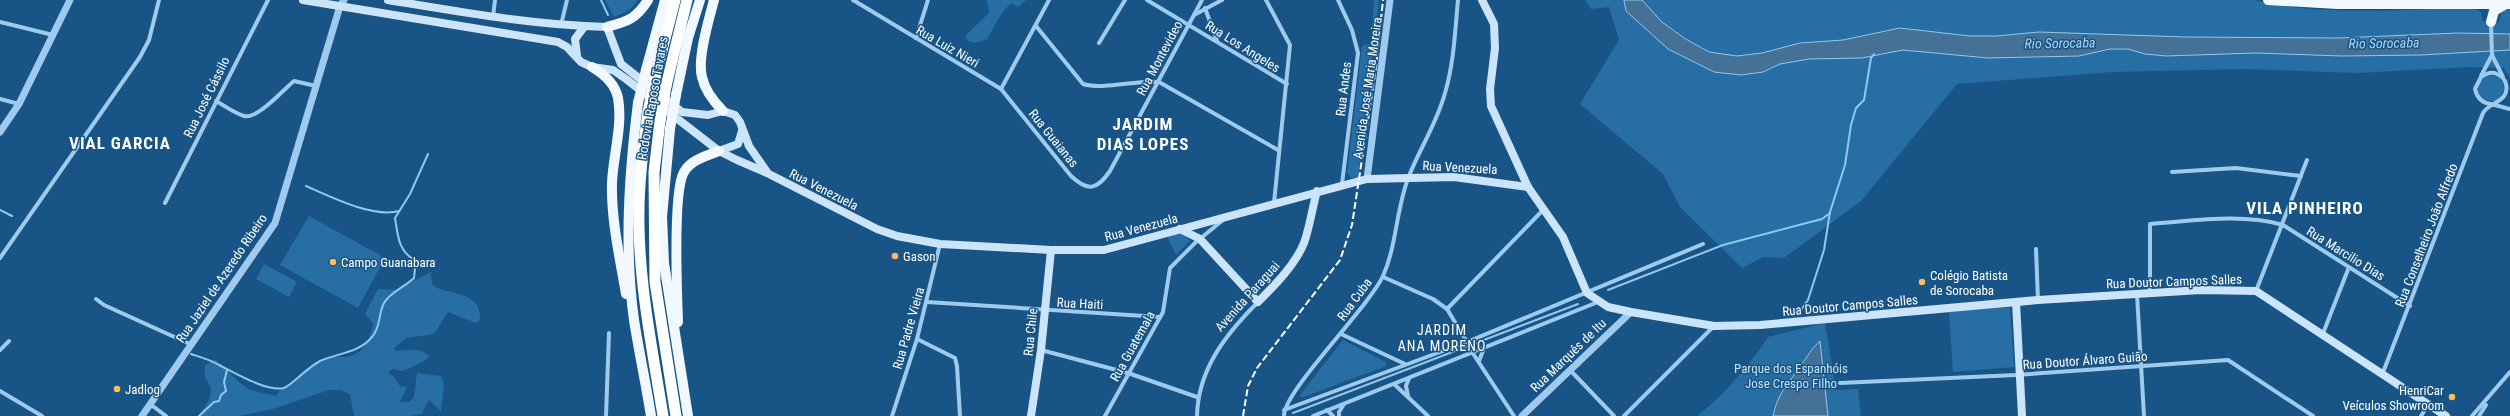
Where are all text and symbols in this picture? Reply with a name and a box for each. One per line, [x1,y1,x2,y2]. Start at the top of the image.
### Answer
street label: Avenida José Maria Moreira [1350,16,1385,160]
street label: Rua Los Angeles [1203,17,1283,75]
street label: Rua Montevideo [1133,18,1185,98]
street label: Rua Luiz Nieri [914,22,982,71]
water label: Rio Sorocaba [2024,34,2096,52]
water label: Rio Sorocaba [2348,34,2420,52]
street label: Rodovia Raposo Tavares [634,35,671,161]
street label: Rua José Cássilo [180,54,233,140]
street label: Rua Andes [1333,61,1354,117]
street label: Rua Guaianas [1026,106,1082,170]
district label: JARDIM DIAS LOPES [1097,114,1189,154]
district label: VIAL GARCIA [69,133,171,153]
street label: Rua Venezuela [1422,158,1498,177]
street label: Rua Conselheiro João Alfredo [2392,161,2461,309]
street label: Rua Venezuela [787,166,861,213]
district label: VILA PINHEIRO [2246,198,2364,218]
street label: Rua Jaziel de Azeredo Ribeiro [173,211,270,346]
street label: Rua Venezuela [1103,211,1179,244]
street label: Rua Marcilio Dias [2304,223,2388,283]
place label: Gason [903,249,936,264]
marker: Gason [890,251,900,261]
place label: Campo Guanabara [341,255,436,270]
marker: Campo Guanabara [328,257,338,267]
street label: Avenida Paraguai [1212,258,1283,334]
place label: Colégio Batista de Sorocaba [1930,268,2008,298]
street label: Rua Doutor Campos Salles [2106,272,2242,291]
street label: Rua Cuba [1334,275,1375,323]
marker: Colégio Batista de Sorocaba [1917,277,1927,287]
street label: Rua Padre Vieira [890,286,927,371]
street label: Rua Doutor Campos Salles [1782,292,1919,319]
street label: Rua Haiti [1056,295,1104,312]
street label: Rua Chile [1021,307,1040,357]
street label: Rua Guatemala [1107,309,1158,384]
street label: Rua Marquês de Itu [1528,316,1609,395]
district label: JARDIM ANA MORENO [1398,322,1486,354]
street label: Rua Doutor Álvaro Guião [2022,349,2148,372]
park label: Parque dos Espanhóis Jose Crespo Filho [1734,361,1848,391]
place label: Jadlog [125,382,160,397]
place label: HenriCar Veículos Showroom [2342,383,2444,413]
marker: Jadlog [112,384,122,394]
marker: HenriCar Veículos Showroom [2447,392,2457,402]

